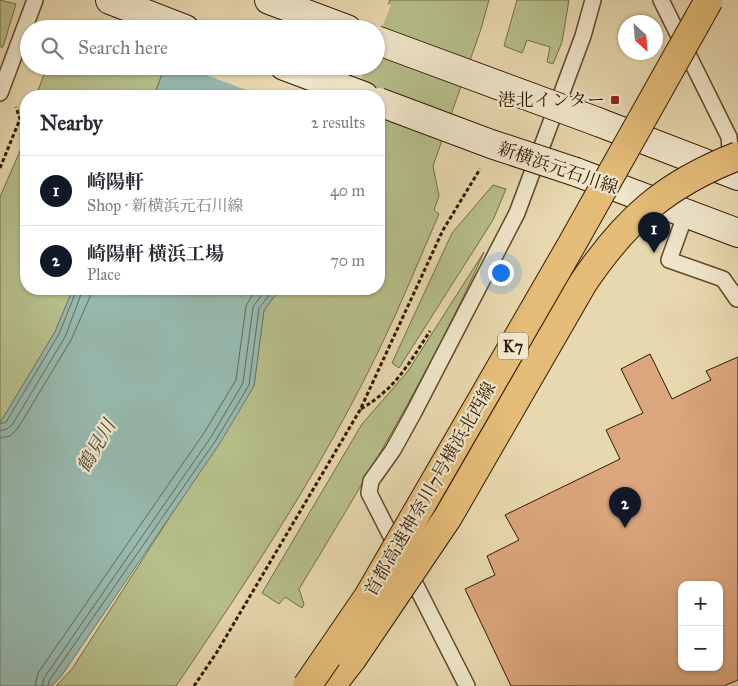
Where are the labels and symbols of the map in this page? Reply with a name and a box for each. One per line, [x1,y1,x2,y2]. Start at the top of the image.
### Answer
north arrow [618,15,663,60]
place label: 港北インター [498,89,605,111]
marker: 港北インター [609,94,621,106]
street label: 新横浜元石川線 [495,137,621,199]
pin: 1 [638,212,670,253]
your location [488,260,514,286]
road number: K7 [498,332,528,360]
street label: 首都高速神奈川7号横浜北西線 [360,378,500,600]
water label: 鶴見川 [72,414,121,476]
pin: 2 [609,487,641,528]

